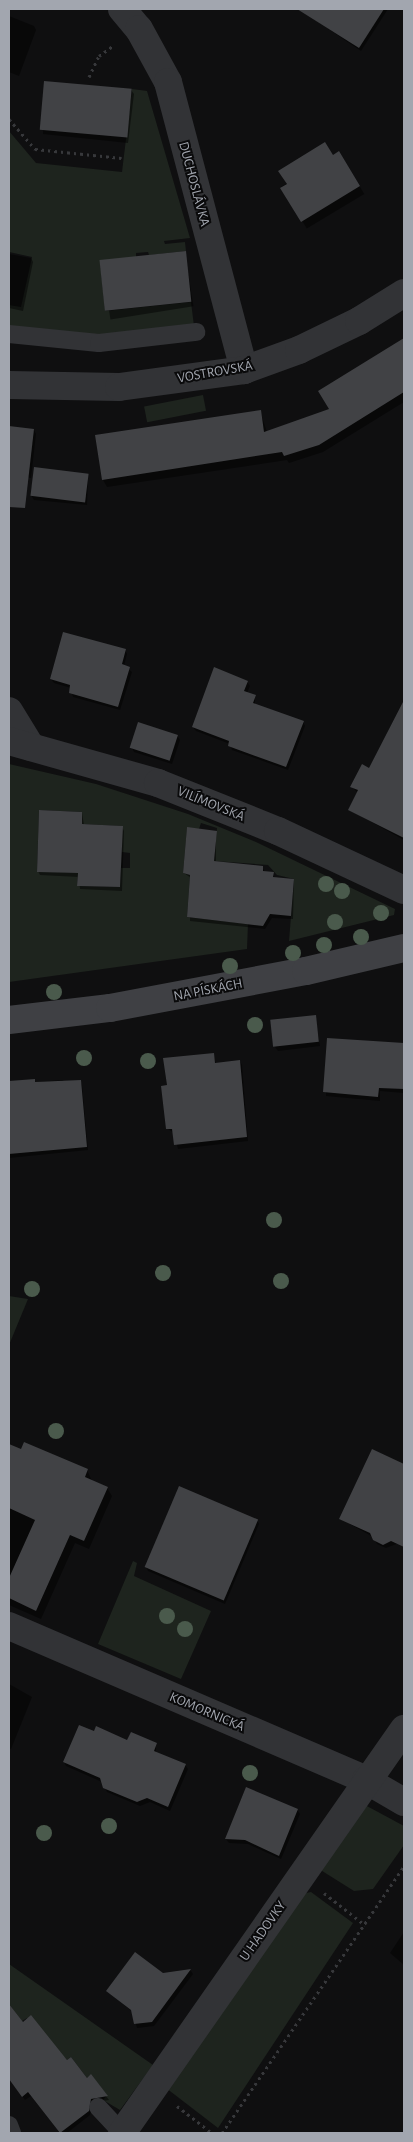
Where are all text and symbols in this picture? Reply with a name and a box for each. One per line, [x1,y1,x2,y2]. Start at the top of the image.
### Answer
street label: DUCHOSLÁVKA [175,140,213,228]
street label: VOSTROVSKÁ [176,357,254,387]
street label: VILÍMOVSKÁ [175,783,247,825]
street label: NA PÍSKÁCH [172,975,244,1005]
street label: KOMORNICKÁ [167,1689,247,1735]
street label: U HADOVKY [236,1898,290,1964]

